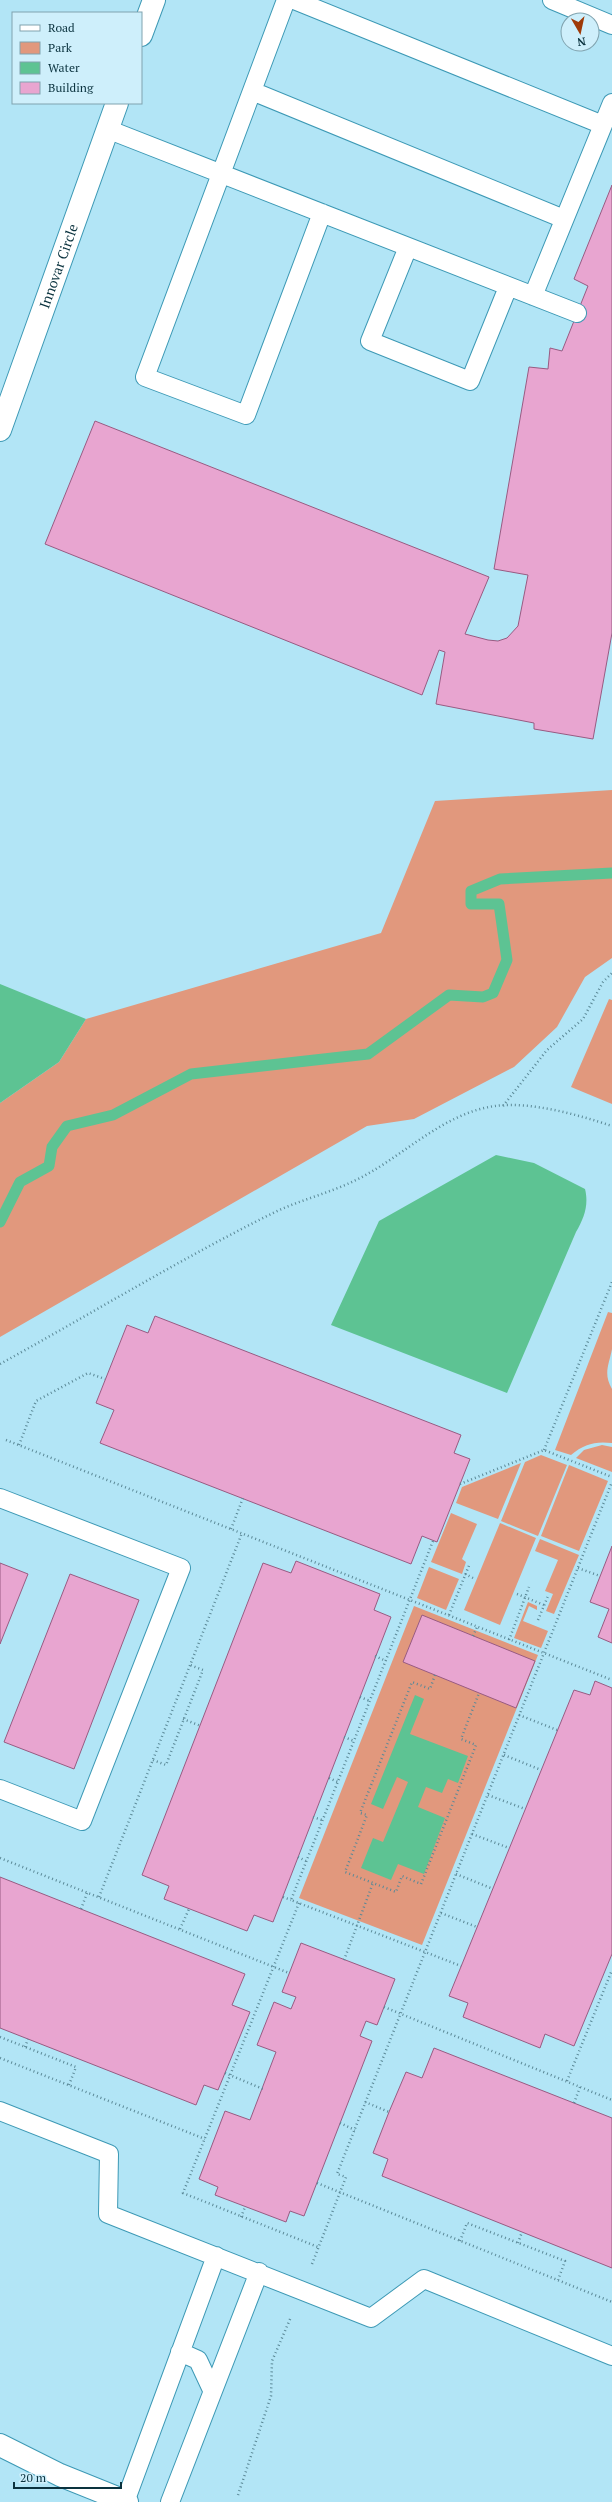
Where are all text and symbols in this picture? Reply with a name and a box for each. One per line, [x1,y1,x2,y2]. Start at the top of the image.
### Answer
legend [12,12,142,104]
north arrow [560,12,600,52]
text: Road [48,20,75,35]
text: N [576,34,587,50]
text: Park [48,40,73,55]
text: Water [48,60,80,75]
text: Building [48,80,94,95]
street label: Innovar Circle [34,221,82,311]
scale bar [14,2464,121,2490]
text: 20 m [20,2470,47,2485]

